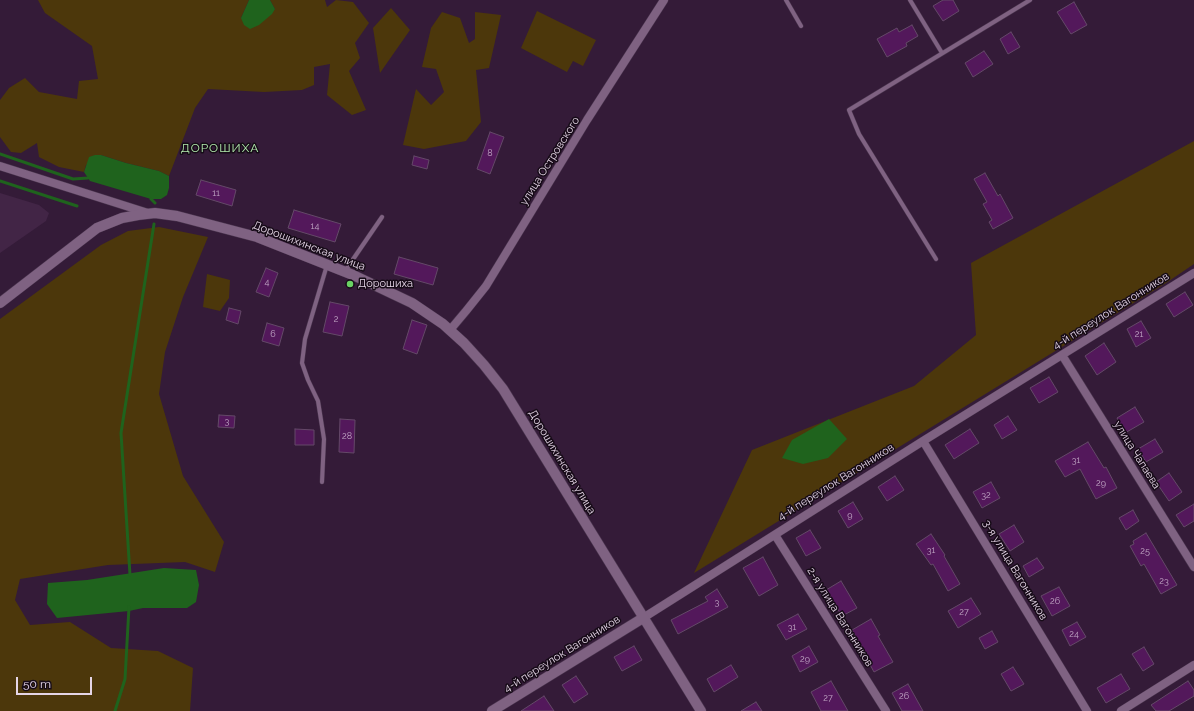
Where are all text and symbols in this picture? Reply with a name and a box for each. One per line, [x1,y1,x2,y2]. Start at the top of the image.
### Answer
street label: улица Островского [517,114,583,208]
district label: ДОРОШИХА [181,141,259,155]
house number: 8 [487,148,493,158]
house number: 11 [212,188,220,198]
street label: Дорошихинская улица [251,218,367,274]
house number: 14 [311,221,319,231]
street label: 4-й переулок Вагонников [1050,270,1172,352]
house number: 4 [265,277,269,287]
place label: Дорошиха [358,277,413,291]
marker: Дорошиха [345,279,355,289]
house number: 2 [334,314,338,324]
house number: 6 [270,329,276,339]
house number: 21 [1135,329,1143,339]
street label: Дорошихинская улица [526,407,598,517]
house number: 3 [225,416,229,426]
street label: улица Чапаева [1111,419,1163,491]
house number: 28 [342,431,352,441]
street label: 4-й переулок Вагонников [775,441,897,523]
house number: 31 [1072,455,1080,465]
house number: 29 [1096,478,1106,488]
house number: 32 [981,490,991,500]
house number: 9 [847,510,853,520]
street label: 3-я улица Вагонников [980,518,1050,622]
house number: 31 [927,545,935,555]
house number: 25 [1140,546,1150,556]
street label: 2-я улица Вагонников [804,565,876,669]
house number: 23 [1159,576,1169,586]
house number: 26 [1050,596,1060,606]
house number: 3 [715,597,719,607]
house number: 27 [959,607,969,617]
street label: 4-й переулок Вагонников [501,613,623,695]
house number: 31 [788,622,796,632]
house number: 24 [1069,629,1079,639]
house number: 29 [800,654,810,664]
scale bar [18,669,94,695]
text: 50 m [23,677,51,691]
house number: 26 [899,691,909,701]
house number: 27 [823,693,833,703]

